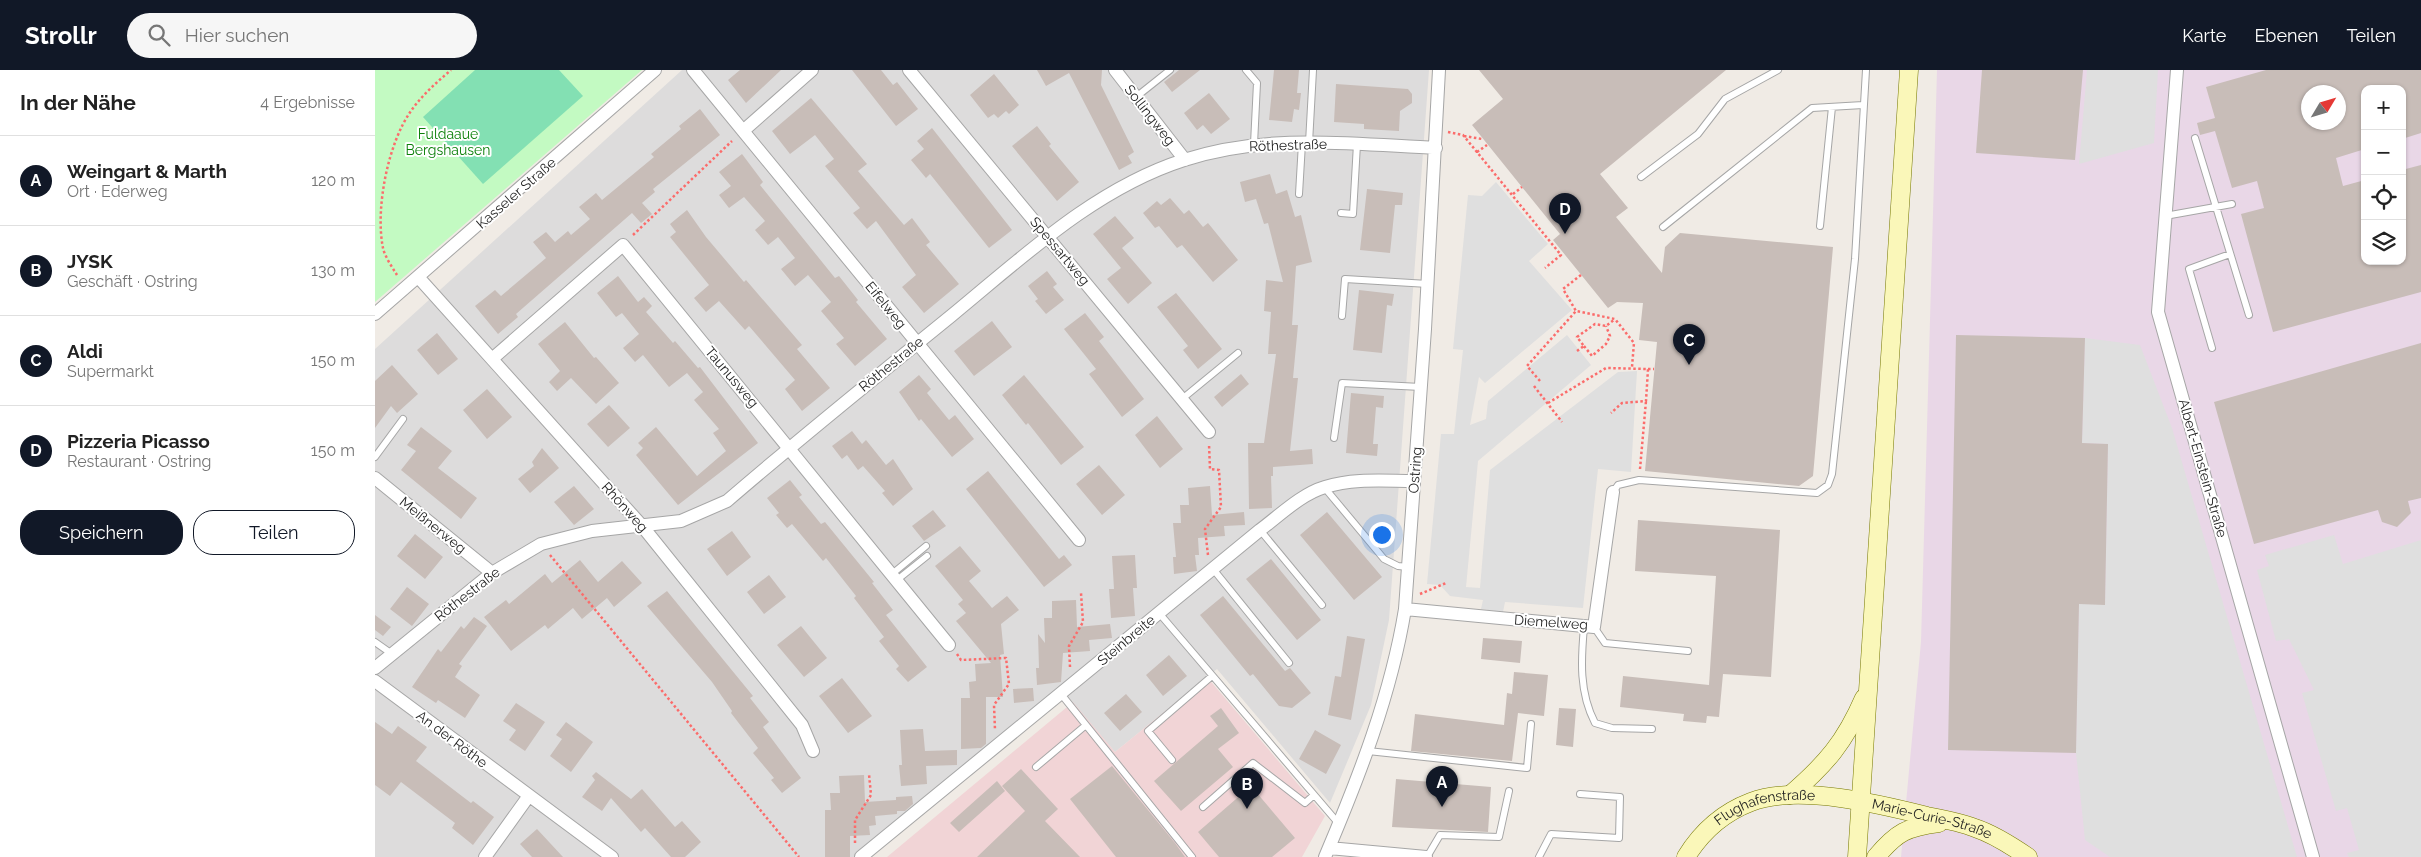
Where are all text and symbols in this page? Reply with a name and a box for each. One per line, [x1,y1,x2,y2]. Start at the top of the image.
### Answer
search box [127,13,477,58]
text: Strollr [25,21,97,50]
icon: search [145,21,173,49]
text: Hier suchen [185,24,289,46]
text: Karte [2182,25,2226,46]
text: Ebenen [2254,25,2319,46]
text: Teilen [2347,25,2396,46]
street label: Sollingweg [1121,82,1179,148]
north arrow [2301,85,2346,130]
map controls [2361,85,2406,265]
button: + [2361,85,2406,130]
text: In der Nähe [20,90,136,115]
text: 4 Ergebnisse [260,93,355,112]
park label: Fuldaaue Bergshausen [406,126,490,158]
button: − [2361,130,2406,175]
street label: Röthestraße [1249,136,1327,154]
street label: Kasseler Straße [473,154,559,232]
text: Weingart & Marth [67,160,227,182]
text: A [31,171,41,190]
text: 120 m [311,171,355,190]
button: locate [2361,175,2406,220]
text: Ort · Ederweg [67,182,168,201]
pin: D [1549,193,1581,234]
street label: Spessartweg [1027,214,1093,288]
button: layers [2361,220,2406,265]
text: JYSK [67,250,113,272]
text: B [31,261,41,280]
text: 130 m [311,261,355,280]
text: Geschäft · Ostring [67,272,198,291]
street label: Eifelweg [862,278,910,332]
pin: C [1673,324,1705,365]
street label: Röthestraße [856,333,926,395]
text: Aldi [67,340,103,362]
street label: Taunusweg [702,343,762,411]
text: C [31,351,41,370]
text: 150 m [311,351,355,370]
text: Supermarkt [67,362,154,381]
street label: Albert-Einstein-Straße [2176,397,2230,539]
text: Pizzeria Picasso [67,430,210,452]
text: D [30,441,42,460]
text: 150 m [311,441,355,460]
street label: Ostring [1405,446,1425,494]
text: Restaurant · Ostring [67,452,211,471]
street label: Rhönweg [598,479,652,535]
street label: Meißnerweg [397,493,469,557]
button: Speichern [20,510,183,555]
button: Teilen [193,510,355,555]
your location [1369,522,1395,548]
street label: Röthestraße [431,564,503,624]
street label: Steinbreite [1094,611,1158,669]
street label: Diemelweg [1514,611,1588,633]
street label: An der Röthe [413,707,491,771]
pin: A [1426,766,1458,807]
pin: B [1231,768,1263,809]
street label: Flughafenstraße [1711,787,1816,828]
street label: Marie-Curie-Straße [1871,796,1995,842]

